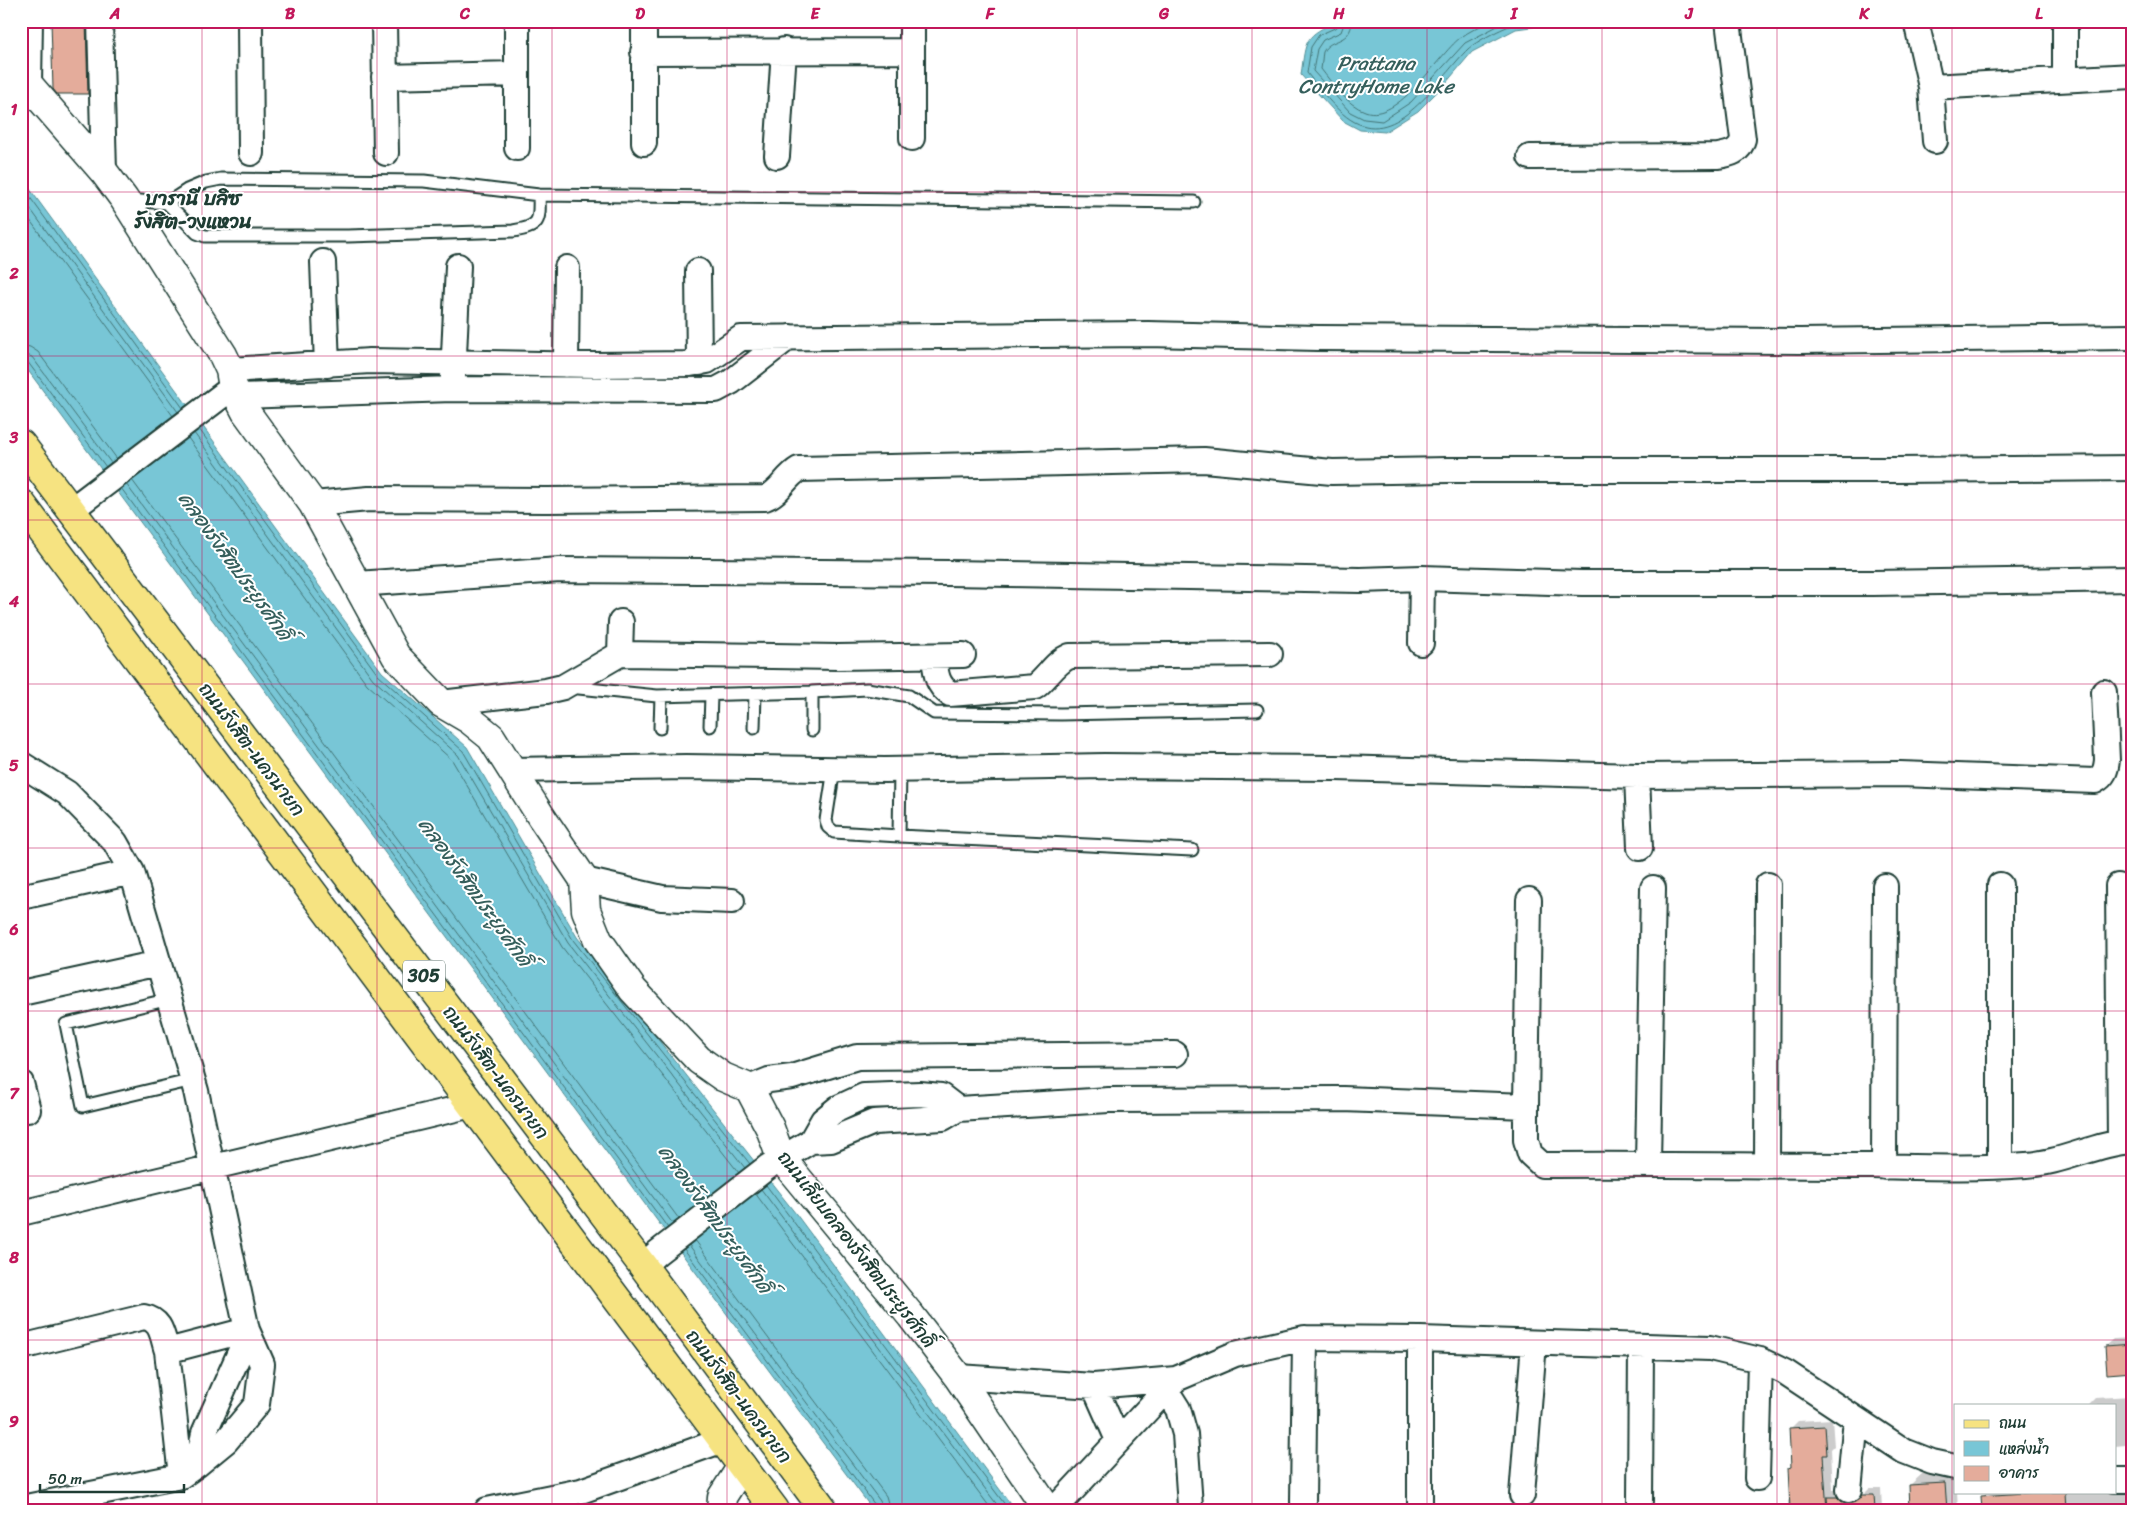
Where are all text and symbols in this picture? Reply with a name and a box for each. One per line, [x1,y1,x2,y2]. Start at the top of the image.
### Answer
text: A [109,0,120,28]
text: B [285,0,296,28]
text: C [459,0,471,28]
text: D [635,0,645,28]
text: E [811,0,821,28]
text: F [985,0,996,28]
text: G [1158,0,1170,28]
text: H [1332,0,1345,28]
text: I [1510,0,1519,28]
text: J [1684,0,1694,28]
text: K [1858,0,1870,28]
text: L [2035,0,2043,28]
water label: Prattana ContryHome Lake [1298,46,1455,104]
text: 1 [11,95,18,124]
district label: บารานี บลิซ รังสิต-วงแหวน [133,181,252,239]
text: 2 [8,259,19,288]
text: 3 [9,423,19,452]
water label: คลองรังสิตประยูรศักดิ์ [169,484,307,656]
text: 4 [8,587,19,616]
street label: ถนนรังสิต-นครนายก [190,675,314,823]
text: 5 [9,751,19,780]
water label: คลองรังสิตประยูรศักดิ์ [409,810,547,982]
text: 6 [8,915,19,944]
road number: 305 [403,960,445,991]
street label: ถนนรังสิต-นครนายก [434,998,558,1146]
text: 7 [9,1079,20,1108]
water label: คลองรังสิตประยูรศักดิ์ [649,1137,787,1309]
street label: ถนนเลียบคลองรังสิตประยูรศักดิ์ [769,1143,948,1359]
text: 8 [8,1243,19,1272]
street label: ถนนรังสิต-นครนายก [677,1322,801,1470]
legend [1954,1404,2116,1494]
text: 9 [9,1407,19,1436]
text: ถนน [1999,1410,2027,1436]
text: แหล่งน้ำ [1999,1436,2049,1462]
text: อาคาร [1998,1460,2040,1486]
scale bar [40,1461,184,1493]
text: 50 m [48,1466,83,1492]

